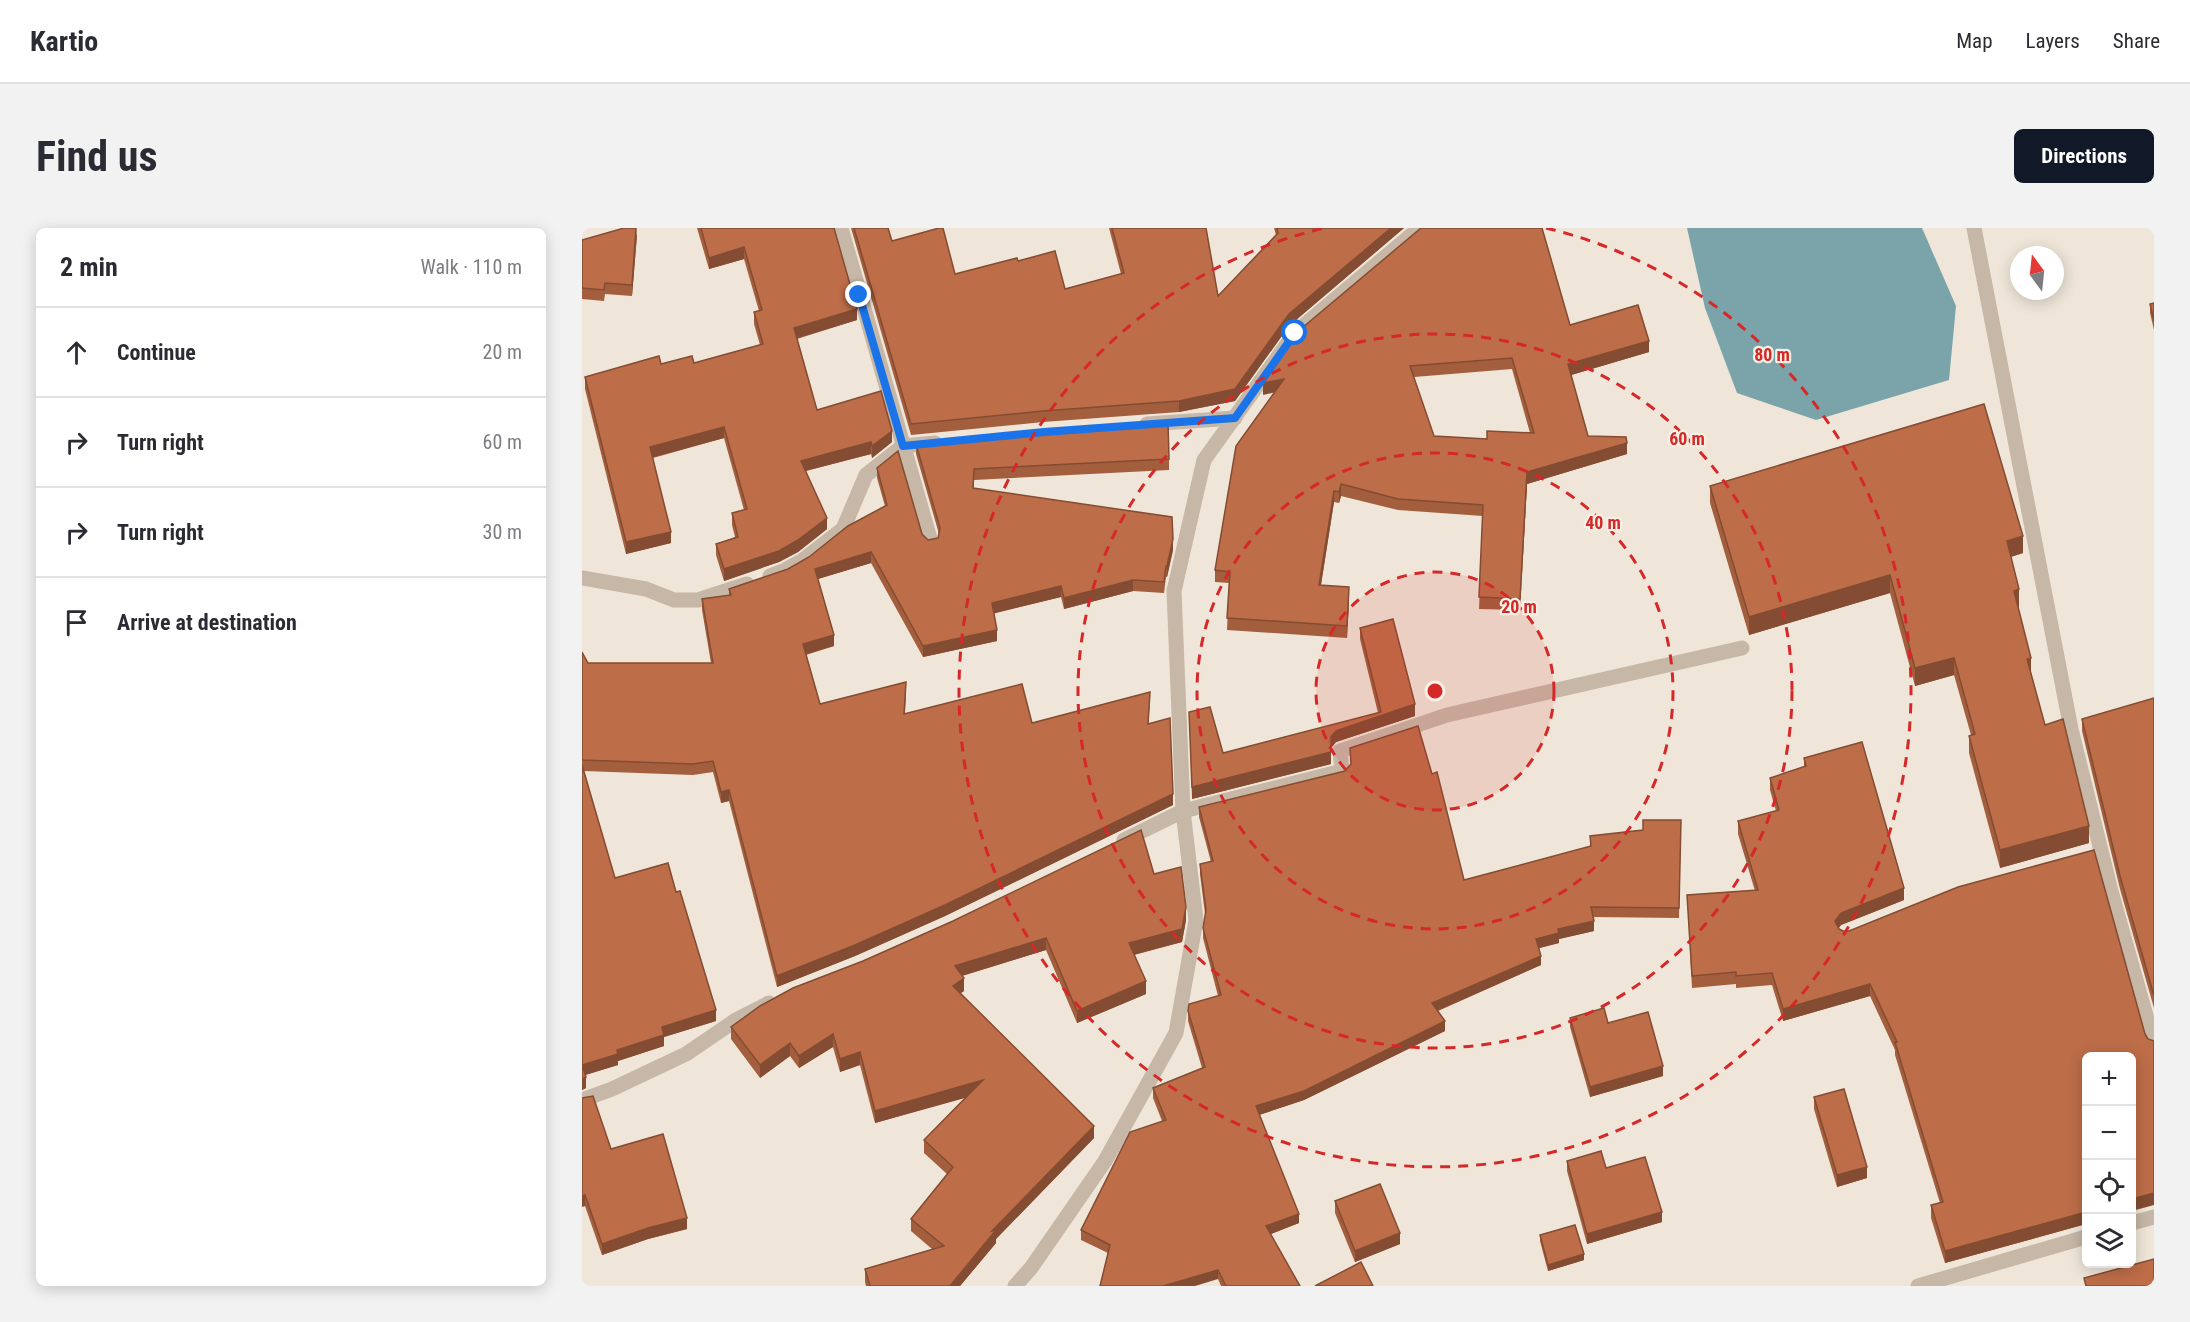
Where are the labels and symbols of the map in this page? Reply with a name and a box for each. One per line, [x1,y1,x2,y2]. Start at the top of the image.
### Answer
north arrow [2010,246,2064,300]
route end [845,281,871,307]
route start [1281,319,1307,345]
text: 80 m [1754,344,1790,365]
text: 60 m [1669,428,1705,449]
text: 40 m [1585,512,1621,533]
text: 20 m [1501,596,1537,617]
centre of rings [1425,681,1445,701]

